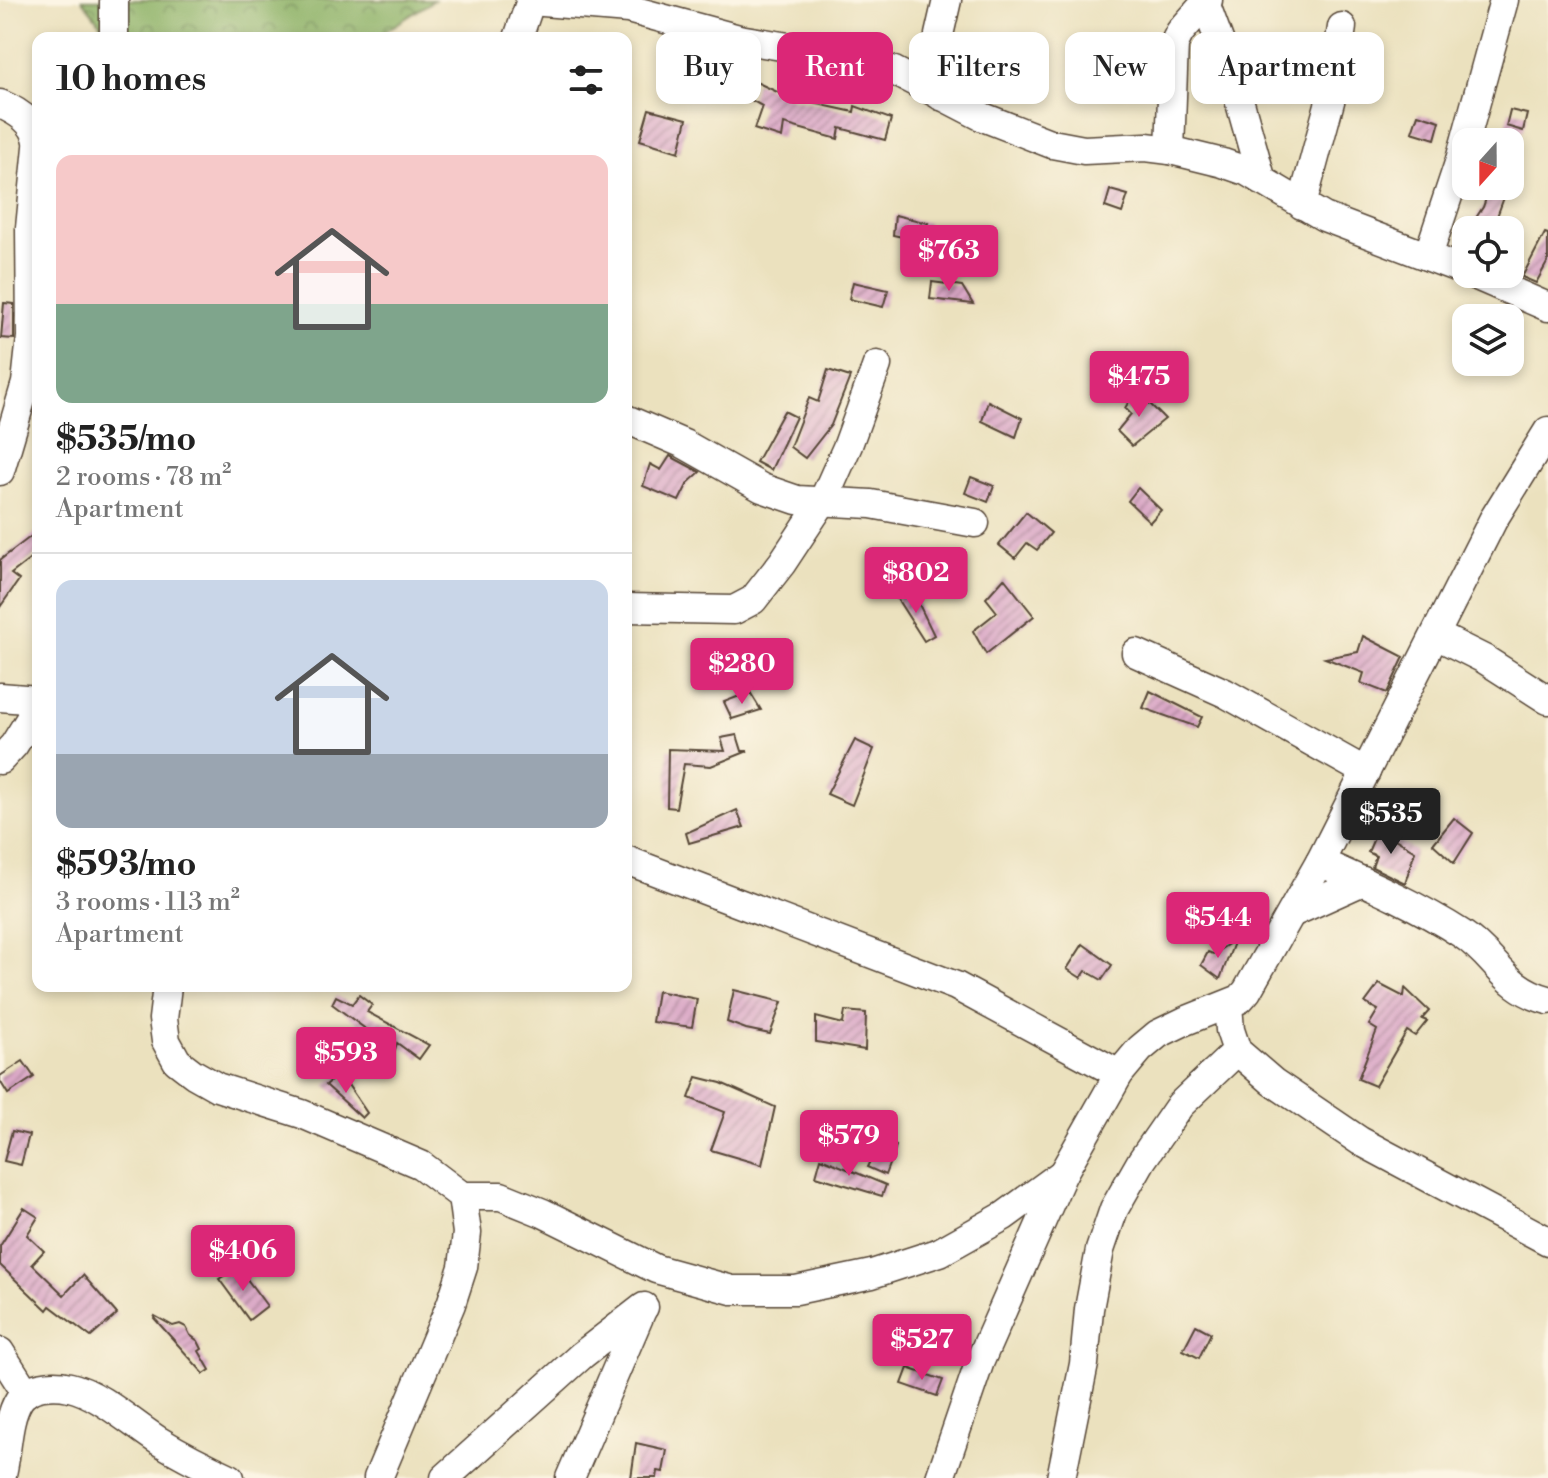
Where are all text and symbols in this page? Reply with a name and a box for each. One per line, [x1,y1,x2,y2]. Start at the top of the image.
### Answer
chip: Buy [656,32,761,104]
chip: Rent [777,32,893,104]
chip: Filters [909,32,1049,104]
chip: New [1065,32,1175,104]
chip: Apartment [1191,32,1384,104]
icon: filters [564,58,608,102]
text: 10 homes [56,59,206,101]
north arrow [1452,128,1524,200]
map controls [1452,128,1524,376]
icon: home [260,207,404,351]
button: locate [1452,216,1524,288]
pin: $763 [902,225,996,293]
text: $763 [918,235,980,267]
button: layers [1452,304,1524,376]
pin: $475 [1092,351,1186,419]
text: $475 [1108,361,1170,393]
text: $535/mo [56,419,196,461]
text: 2 rooms · 78 m² [56,461,231,493]
text: Apartment [56,493,184,525]
pin: $802 [869,547,963,615]
text: $802 [883,557,949,589]
icon: home [260,632,404,776]
pin: $280 [695,638,789,706]
text: $280 [708,648,776,680]
pin: $535 [1344,788,1438,856]
text: $535 [1359,798,1423,830]
text: $593/mo [56,844,197,886]
text: 3 rooms · 113 m² [56,886,240,918]
pin: $544 [1171,892,1265,960]
text: $544 [1184,902,1252,934]
text: Apartment [56,918,184,950]
pin: $593 [299,1027,393,1095]
text: $593 [314,1037,378,1069]
pin: $579 [802,1110,896,1178]
text: $579 [818,1120,880,1152]
pin: $406 [196,1225,290,1293]
text: $406 [209,1235,277,1267]
pin: $527 [875,1314,969,1382]
text: $527 [891,1324,953,1356]

